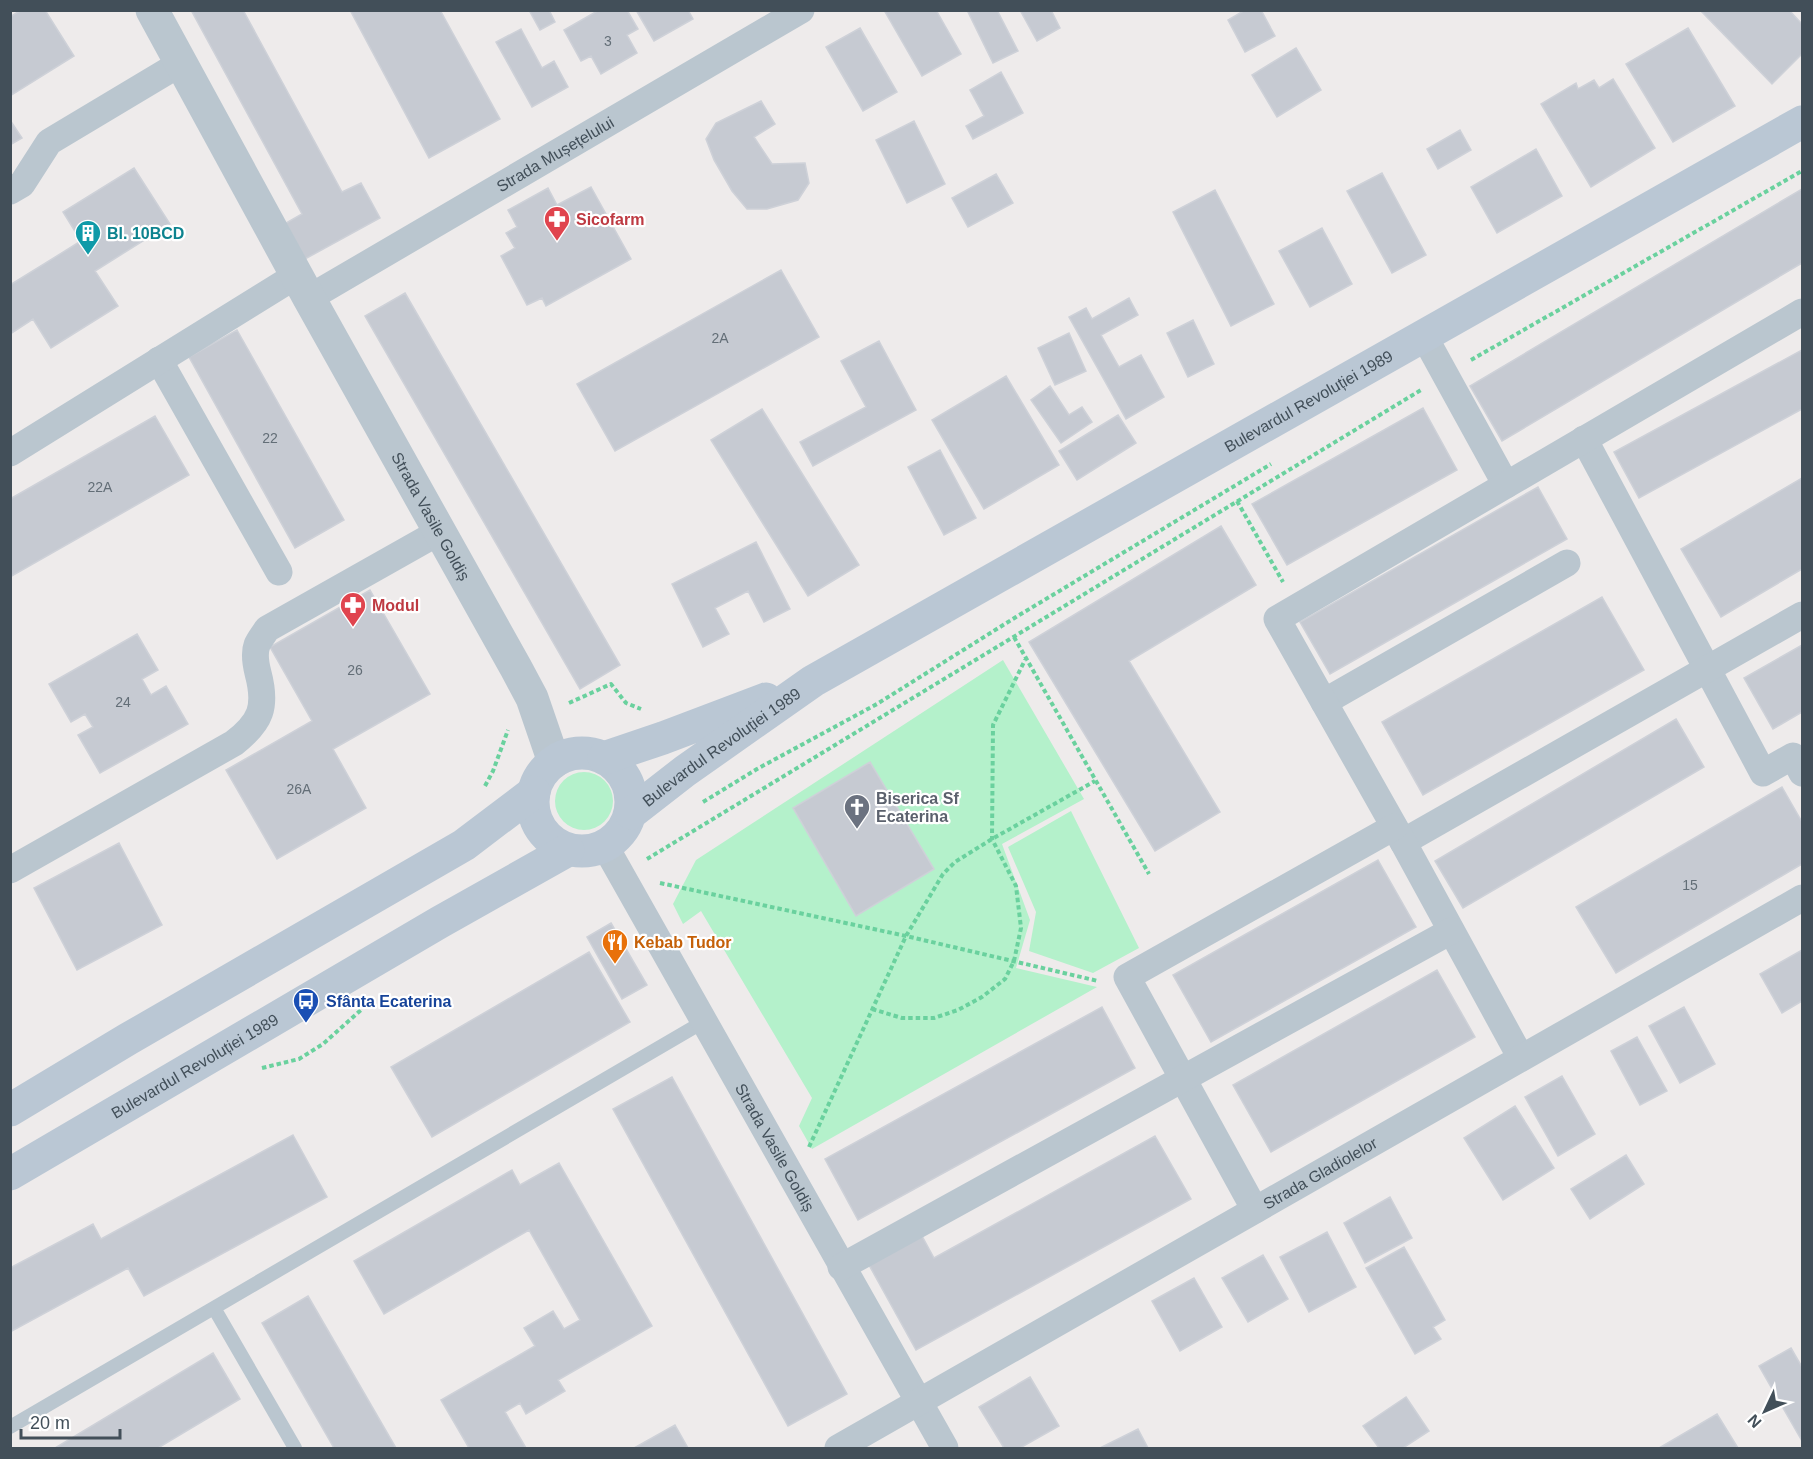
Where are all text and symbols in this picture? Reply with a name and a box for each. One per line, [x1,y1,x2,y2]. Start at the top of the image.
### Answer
house number: 3 [604,33,612,49]
street label: Strada Mușețelului [494,114,617,195]
pharmacy icon: Sicofarm [542,204,572,242]
place label: Sicofarm [576,211,644,228]
building icon: Bl. 10BCD [73,218,103,256]
place label: Bl. 10BCD [107,225,184,242]
house number: 2A [711,330,729,346]
street label: Bulevardul Revoluției 1989 [1222,347,1396,456]
house number: 22 [262,430,278,446]
street label: Strada Vasile Goldiș [388,449,473,583]
house number: 22A [88,479,113,495]
pharmacy icon: Modul [338,590,368,628]
place label: Modul [372,597,419,614]
house number: 26 [347,662,363,678]
street label: Bulevardul Revoluției 1989 [639,685,804,810]
house number: 24 [115,694,131,710]
house number: 26A [287,781,312,797]
place label: Biserica Sf Ecaterina [876,790,959,825]
church icon: Biserica Sf Ecaterina [842,792,872,830]
house number: 15 [1682,877,1698,893]
restaurant icon: Kebab Tudor [600,927,630,965]
place label: Kebab Tudor [634,934,731,951]
bus stop icon: Sfânta Ecaterina [291,986,321,1024]
place label: Sfânta Ecaterina [326,993,451,1010]
street label: Bulevardul Revoluției 1989 [108,1011,281,1122]
street label: Strada Vasile Goldiș [732,1081,817,1214]
street label: Strada Gladiolelor [1260,1134,1381,1213]
north arrow [1735,1381,1795,1441]
scale bar [21,1402,120,1440]
text: N [1744,1411,1765,1431]
text: 20 m [30,1413,70,1433]

